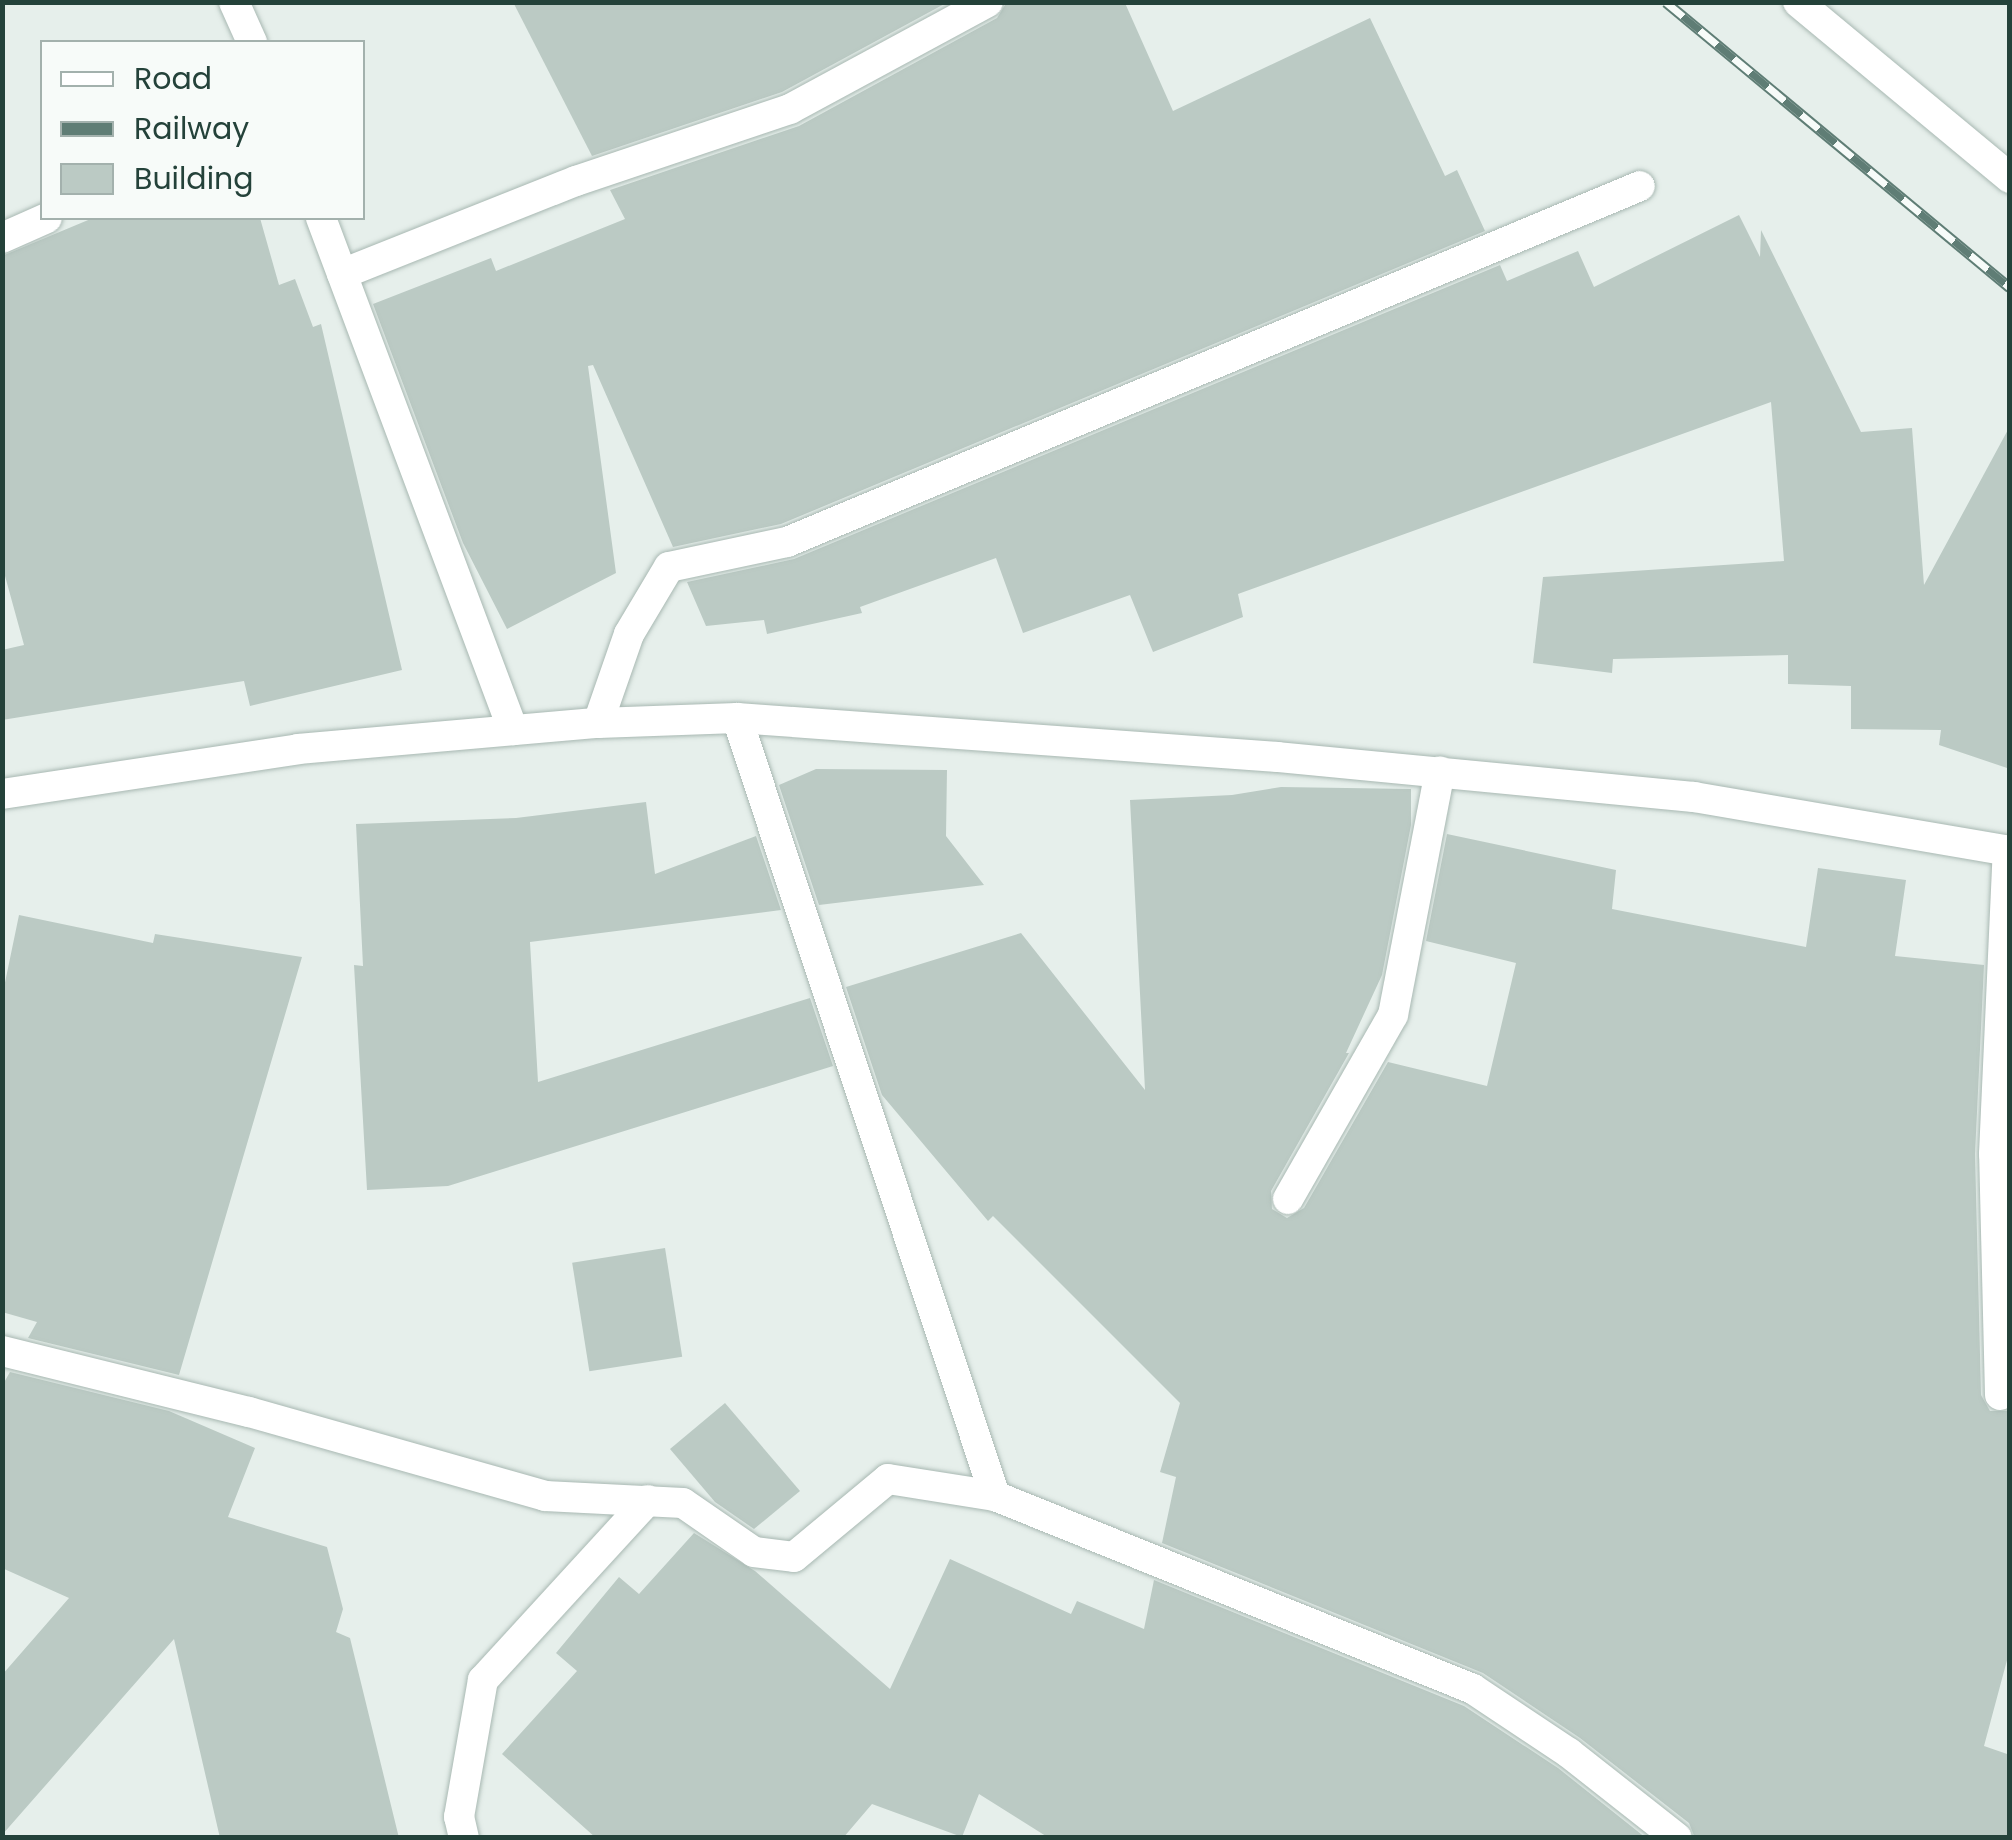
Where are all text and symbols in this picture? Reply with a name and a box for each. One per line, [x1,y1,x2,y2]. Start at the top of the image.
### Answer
legend [40,40,365,220]
text: Road [134,57,212,100]
text: Railway [134,107,249,150]
text: Building [134,157,254,200]

